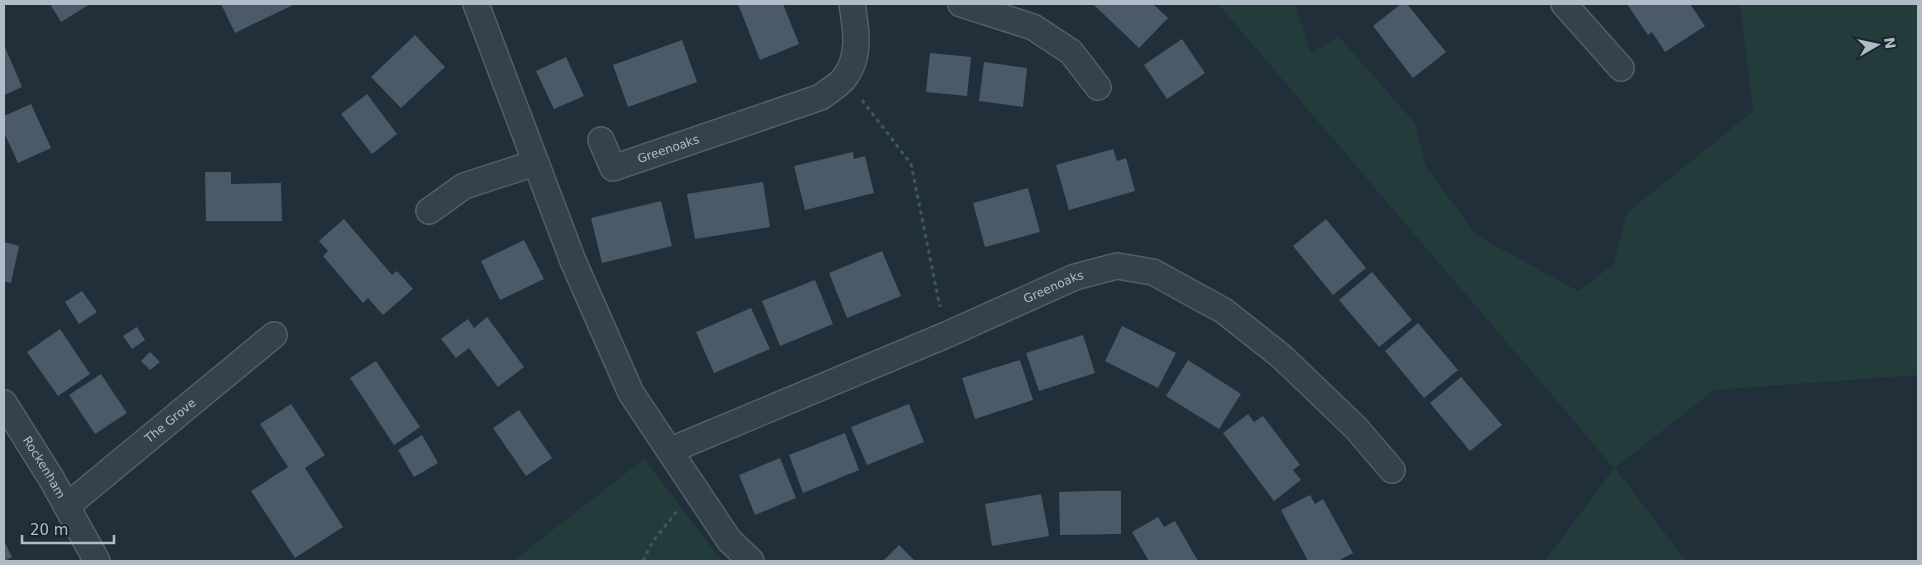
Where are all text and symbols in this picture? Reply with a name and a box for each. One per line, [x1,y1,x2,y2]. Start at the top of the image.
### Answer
north arrow [1852,20,1902,70]
text: N [1881,36,1899,50]
street label: Greenoaks [636,132,701,166]
street label: Greenoaks [1021,268,1085,306]
street label: The Grove [141,396,199,446]
street label: Rockenham [20,434,68,501]
scale bar [22,512,115,544]
text: 20 m [30,521,68,539]

